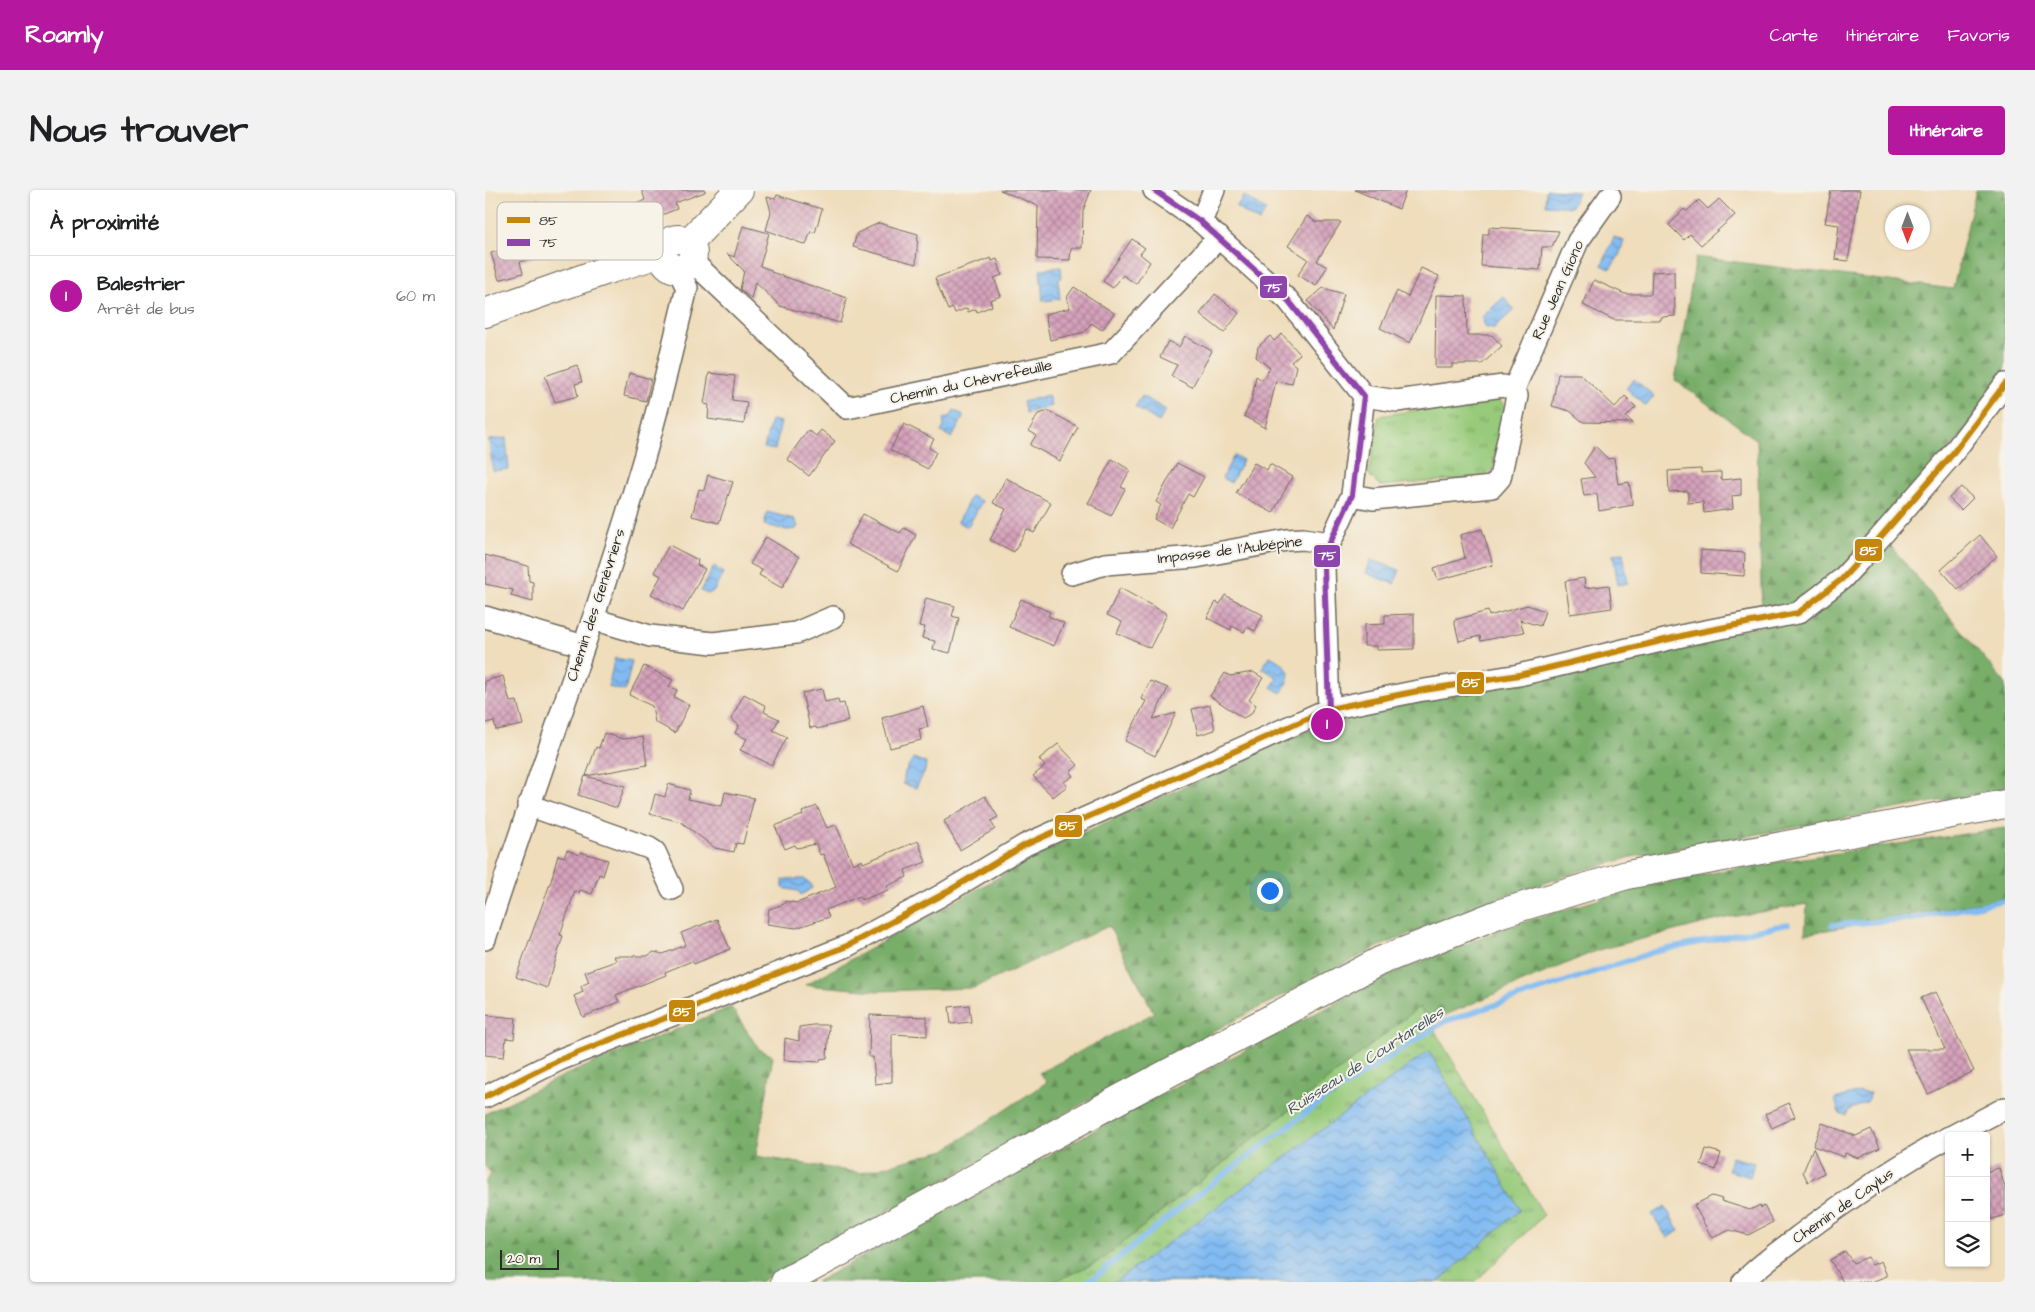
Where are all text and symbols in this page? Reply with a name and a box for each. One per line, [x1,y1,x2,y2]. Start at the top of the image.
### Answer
text: Roamly [25,18,103,52]
text: Carte [1769,23,1818,48]
text: Itinéraire [1846,23,1919,48]
text: Favoris [1947,23,2010,48]
text: Nous trouver [30,106,248,155]
button: Itinéraire [1888,106,2005,155]
legend [497,202,663,260]
north arrow [1885,205,1930,250]
text: À proximité [50,208,159,237]
text: 85 [539,211,558,231]
text: 75 [539,233,558,253]
street label: Rue Jean Giono [1527,236,1590,343]
text: Balestrier [97,271,185,298]
line badge: 75 [1259,275,1288,299]
text: 75 [1263,278,1283,298]
text: 1 [65,285,67,307]
text: 60 m [396,285,435,307]
text: Arrêt de bus [97,298,195,320]
street label: Chemin du Chèvrefeuille [888,355,1054,409]
street label: Chemin des Genèvriers [561,526,631,684]
street label: Impasse de l'Aubépine [1156,531,1304,569]
line badge: 85 [1854,538,1883,562]
text: 85 [1860,541,1880,561]
line badge: 75 [1313,544,1341,568]
text: 75 [1317,546,1337,566]
line badge: 85 [1456,671,1485,695]
text: 85 [1462,673,1482,693]
pin: 1 [1311,705,1343,743]
line badge: 85 [1054,814,1083,838]
text: 85 [1059,816,1079,836]
your location [1257,878,1283,904]
line badge: 85 [668,999,696,1023]
water label: Ruisseau de Courtarelles [1282,1001,1449,1120]
text: 85 [673,1002,693,1022]
map controls [1945,1132,1990,1267]
button: + [1945,1132,1990,1177]
street label: Chemin de Caylus [1788,1163,1899,1250]
button: − [1945,1177,1990,1222]
button: layers [1945,1222,1990,1267]
scale bar [500,1247,559,1270]
text: 20 m [507,1249,540,1269]

